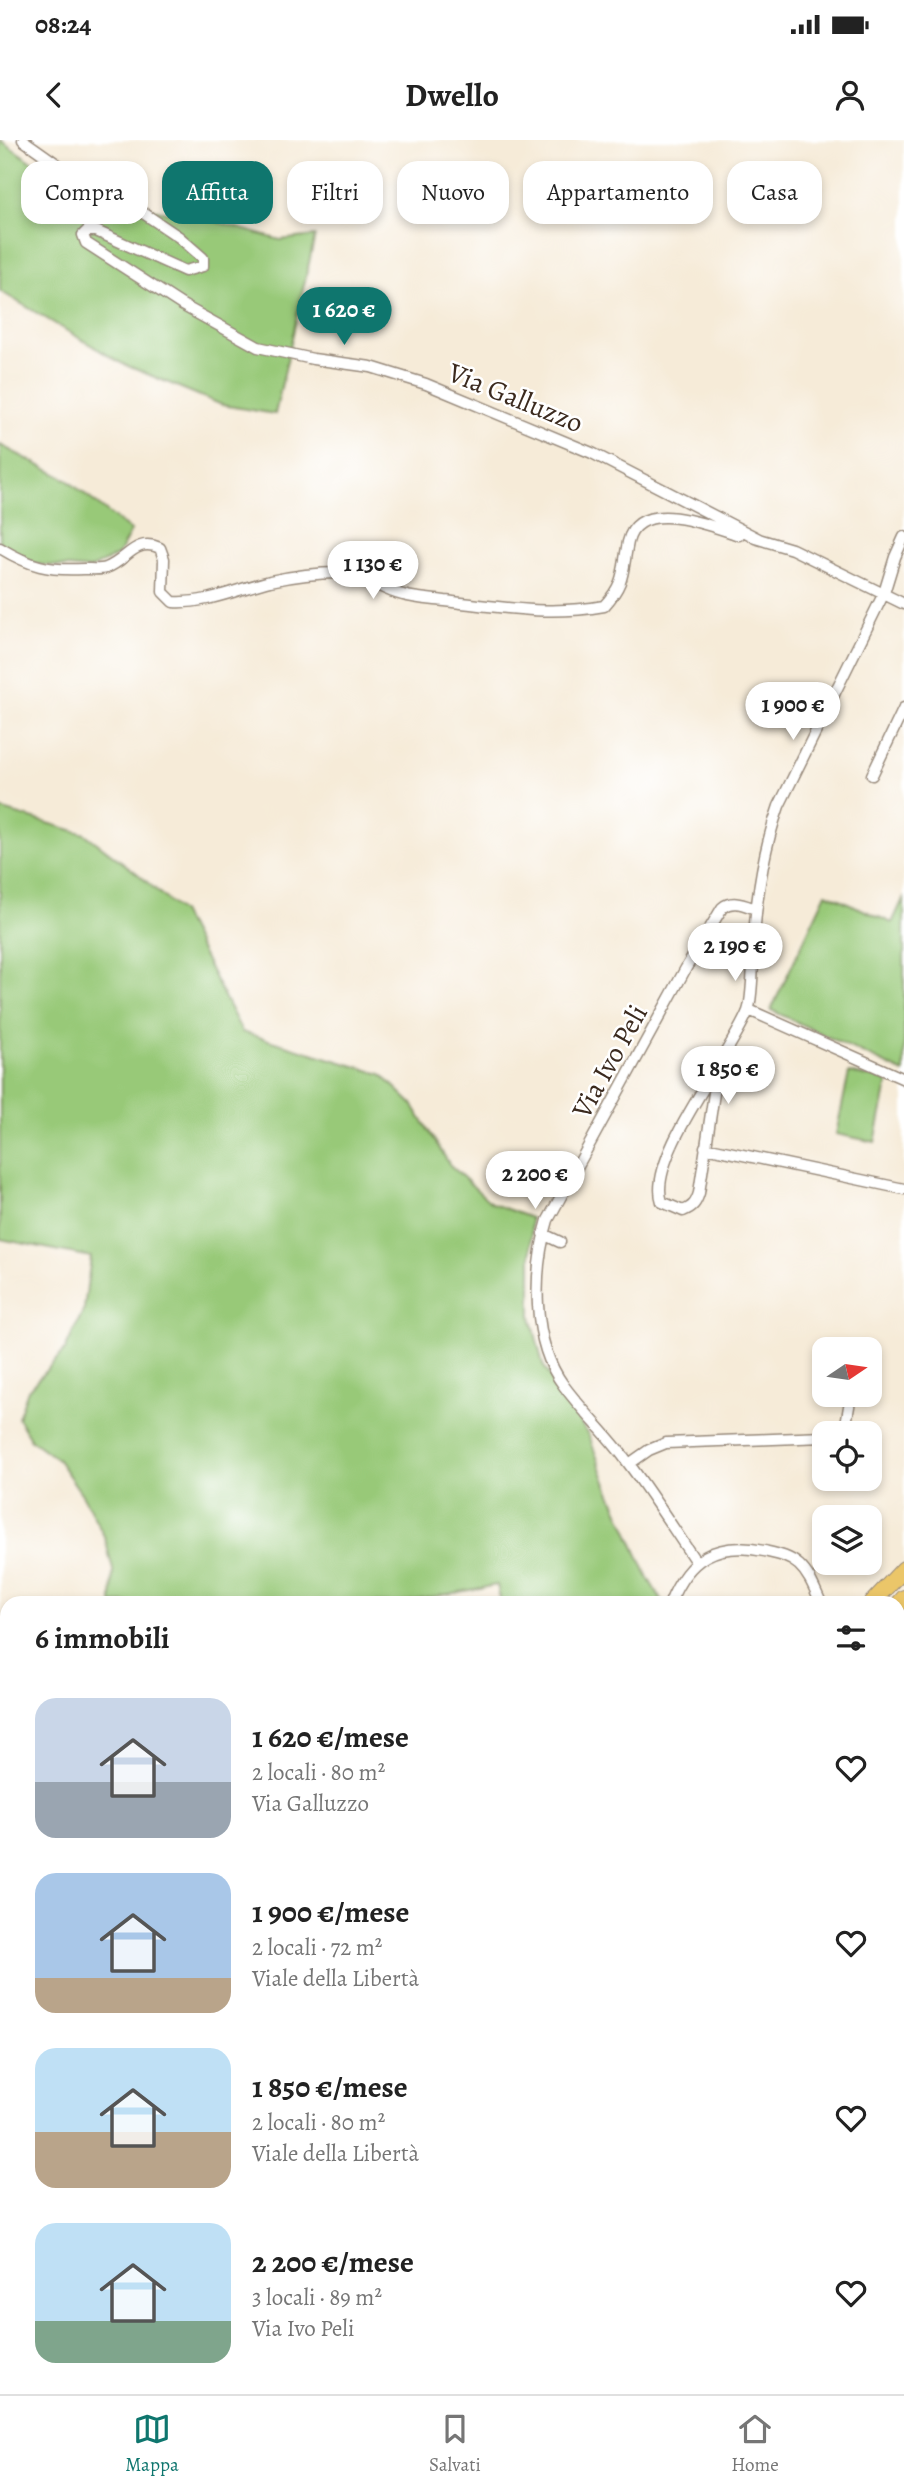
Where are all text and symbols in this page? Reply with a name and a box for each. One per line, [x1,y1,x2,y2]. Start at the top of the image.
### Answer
text: 08:24 [35,7,92,42]
text: Dwello [405,73,499,117]
icon: back [35,76,73,114]
icon: person [831,76,869,114]
chip: Compra [21,161,148,224]
chip: Affitta [162,161,273,224]
chip: Filtri [287,161,383,224]
chip: Nuovo [397,161,509,224]
chip: Appartamento [523,161,713,224]
chip: Casa [727,161,822,224]
pin: 1 620 € [279,288,409,347]
text: 1 620 € [313,294,375,325]
street label: Via Galluzzo [442,353,589,442]
pin: 1 130 € [308,542,438,601]
text: 1 130 € [343,548,403,579]
pin: 1 900 € [728,682,858,742]
text: 1 900 € [761,689,825,720]
pin: 2 190 € [670,924,800,983]
text: 2 190 € [704,930,766,961]
street label: Via Ivo Peli [563,998,657,1126]
pin: 1 850 € [663,1046,793,1106]
text: 1 850 € [697,1053,759,1084]
pin: 2 200 € [470,1152,600,1211]
text: 2 200 € [502,1158,568,1189]
north arrow [812,1337,882,1407]
map controls [812,1337,882,1575]
button: locate [812,1421,882,1491]
button: layers [812,1505,882,1575]
text: 6 immobili [35,1618,170,1658]
icon: filters [832,1619,870,1657]
text: 1 620 €/mese [252,1717,409,1757]
icon: home [91,1726,175,1810]
icon: heart [832,1749,870,1787]
text: 2 locali · 80 m² [252,1757,385,1788]
text: Via Galluzzo [252,1788,369,1819]
text: 1 900 €/mese [252,1892,409,1932]
icon: home [91,1901,175,1985]
icon: heart [832,1924,870,1962]
text: 2 locali · 72 m² [252,1932,382,1963]
text: Viale della Libertà [252,1963,419,1994]
text: 1 850 €/mese [252,2067,408,2107]
icon: home [91,2076,175,2160]
icon: heart [832,2099,870,2137]
text: 2 locali · 80 m² [252,2107,385,2138]
text: Viale della Libertà [252,2138,419,2169]
text: 2 200 €/mese [252,2242,414,2282]
icon: home [91,2251,175,2335]
icon: heart [832,2274,870,2312]
text: 3 locali · 89 m² [252,2282,382,2313]
text: Via Ivo Peli [252,2313,354,2344]
tab: Mappa [125,2410,179,2478]
tab: Salvati [429,2410,481,2478]
tab: Home [731,2410,779,2478]

